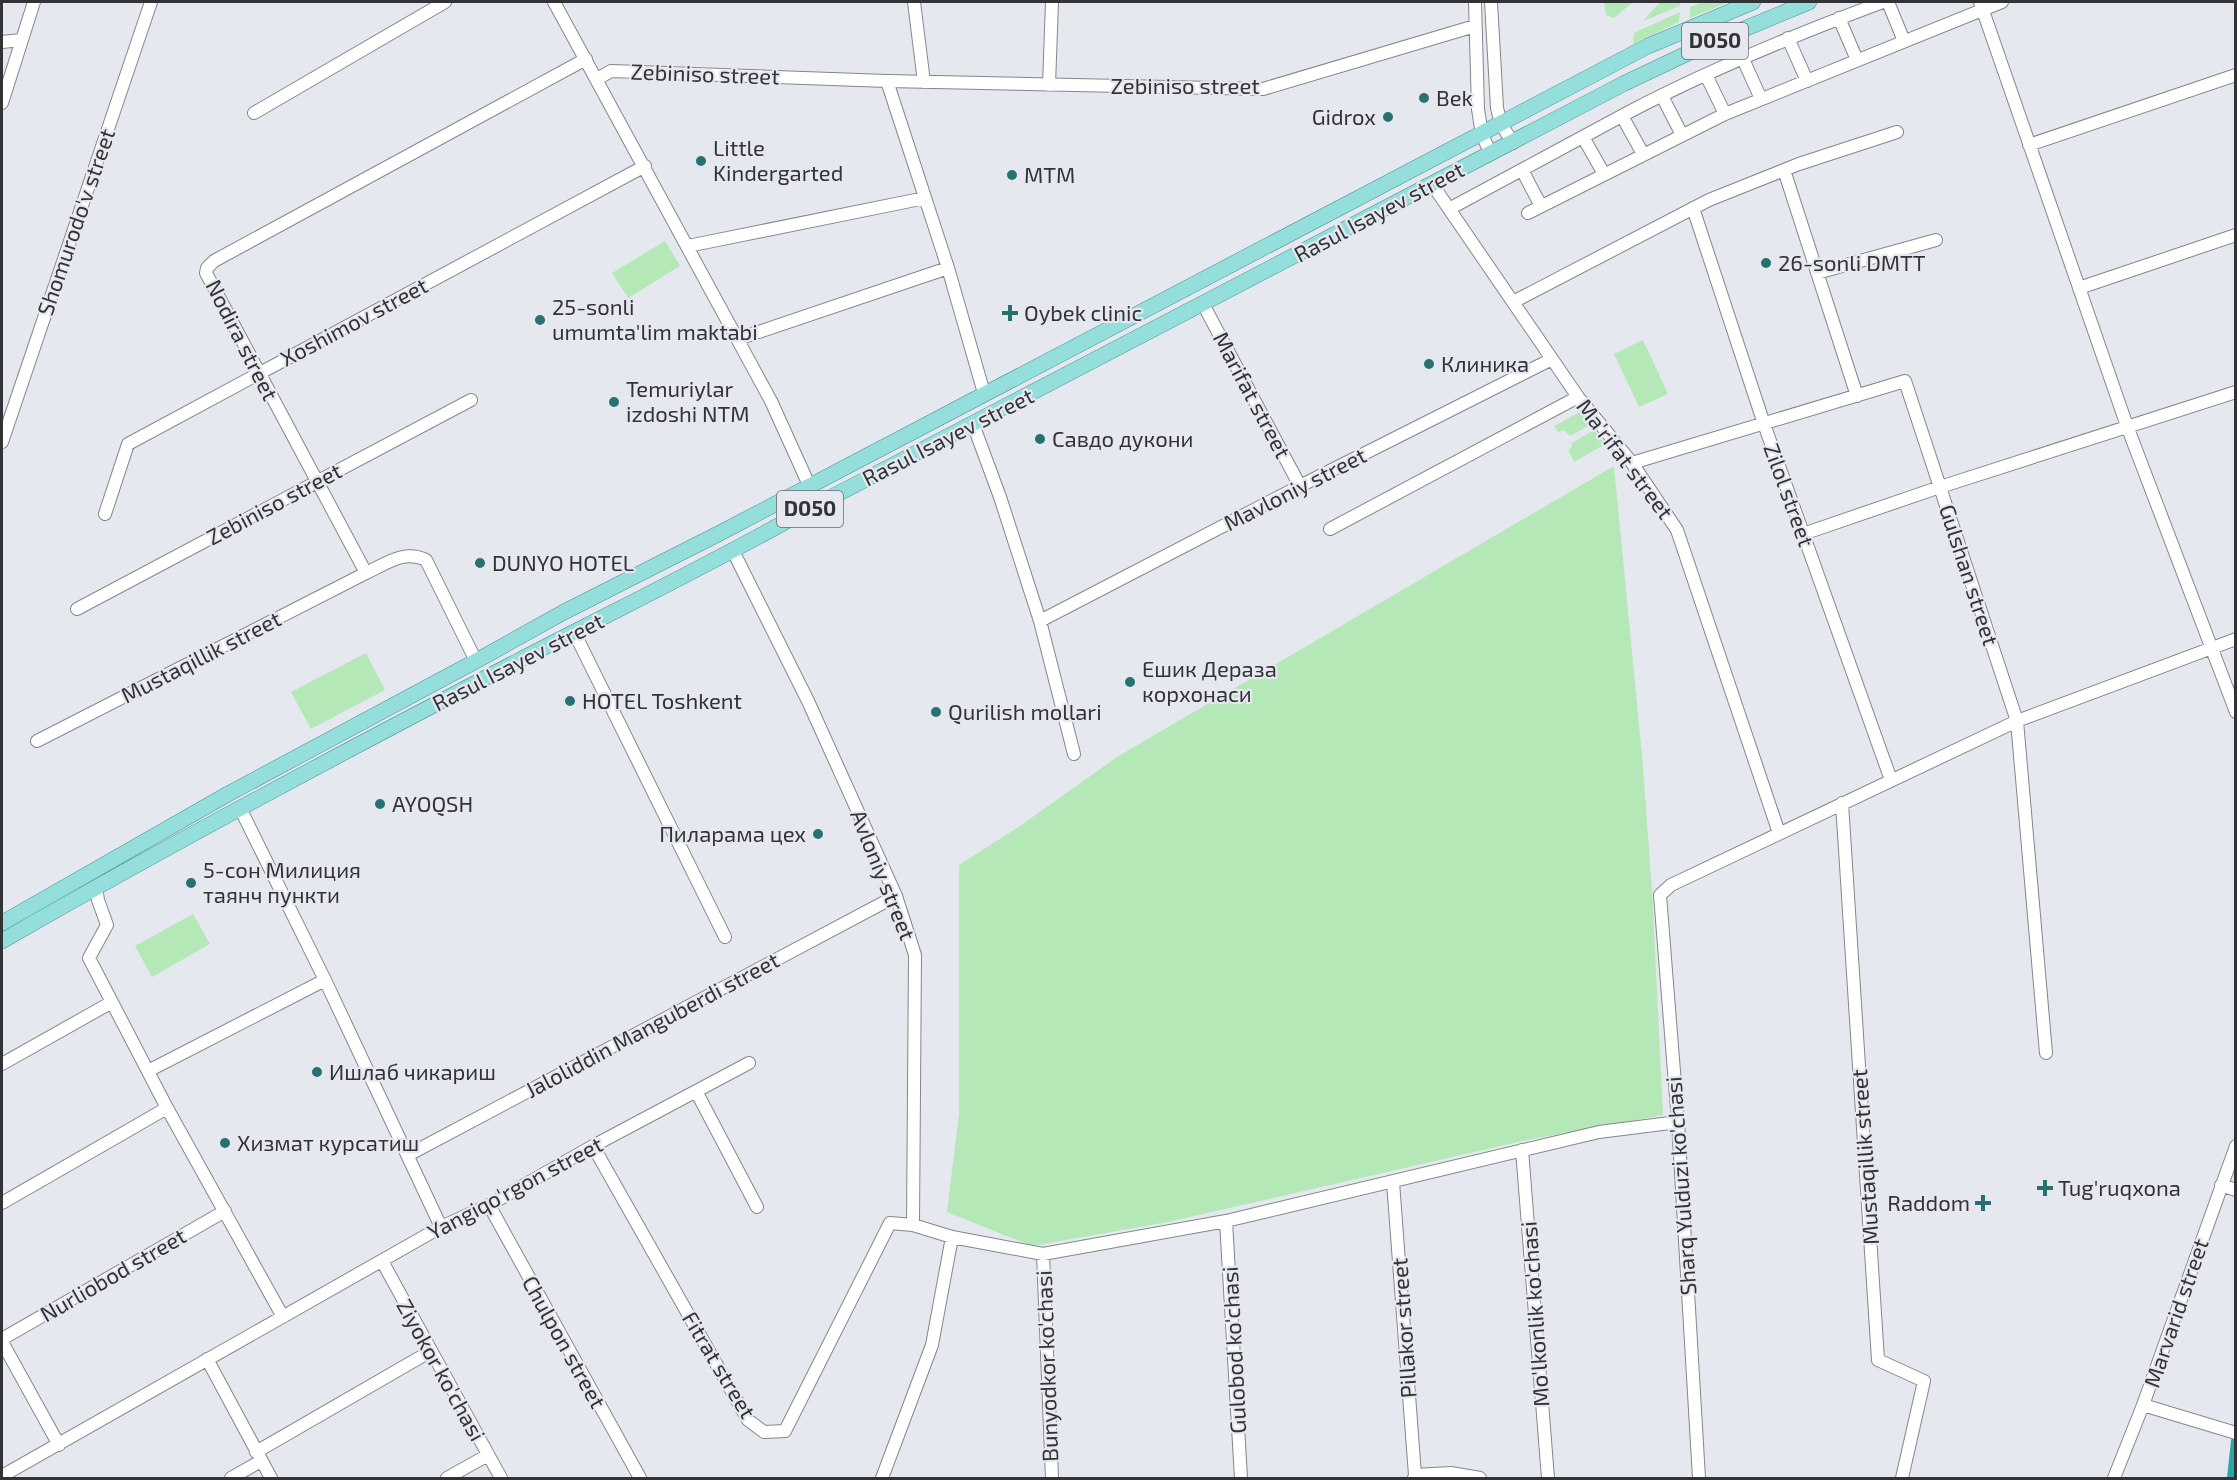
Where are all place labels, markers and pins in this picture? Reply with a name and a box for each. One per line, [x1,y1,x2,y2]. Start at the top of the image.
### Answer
place label: Bek [1436,84,1473,110]
marker: Bek [1417,91,1431,105]
place label: Gidrox [1312,103,1376,129]
marker: Gidrox [1381,110,1395,124]
place label: Little Kindergarted [713,134,843,185]
marker: Little Kindergarted [694,154,708,168]
place label: MTM [1024,161,1075,187]
marker: MTM [1005,168,1019,182]
place label: 26-sonli DMTT [1778,249,1926,275]
marker: 26-sonli DMTT [1759,256,1773,270]
place label: 25-sonli umumta'lim maktabi [552,293,758,344]
place label: Oybek clinic [1024,299,1142,325]
marker: Oybek clinic [1001,304,1019,322]
marker: 25-sonli umumta'lim maktabi [533,313,547,327]
place label: Клиника [1441,350,1529,376]
marker: Клиника [1422,357,1436,371]
place label: Temuriylar izdoshi NTM [626,375,750,426]
marker: Temuriylar izdoshi NTM [607,395,621,409]
place label: Савдо дукони [1052,425,1193,452]
marker: Савдо дукони [1033,432,1047,446]
place label: DUNYO HOTEL [492,549,634,575]
marker: DUNYO HOTEL [473,556,487,570]
place label: Ешик Дераза корхонаси [1142,655,1277,706]
marker: Ешик Дераза корхонаси [1123,675,1137,689]
place label: HOTEL Toshkent [582,687,742,713]
marker: HOTEL Toshkent [563,694,577,708]
place label: Qurilish mollari [948,698,1102,725]
marker: Qurilish mollari [929,705,943,719]
place label: AYOQSH [392,790,473,817]
marker: AYOQSH [373,797,387,811]
place label: Пиларама цех [659,820,806,846]
marker: Пиларама цех [811,827,825,841]
place label: 5-сон Милиция таянч пункти [203,856,361,908]
marker: 5-сон Милиция таянч пункти [184,876,198,890]
place label: Ишлаб чикариш [329,1058,496,1084]
marker: Ишлаб чикариш [310,1065,324,1079]
place label: Хизмат курсатиш [237,1129,419,1156]
marker: Хизмат курсатиш [218,1136,232,1150]
place label: Tug'ruqxona [2058,1174,2181,1200]
marker: Tug'ruqxona [2036,1179,2054,1197]
place label: Raddom [1887,1189,1970,1215]
marker: Raddom [1974,1194,1992,1212]

